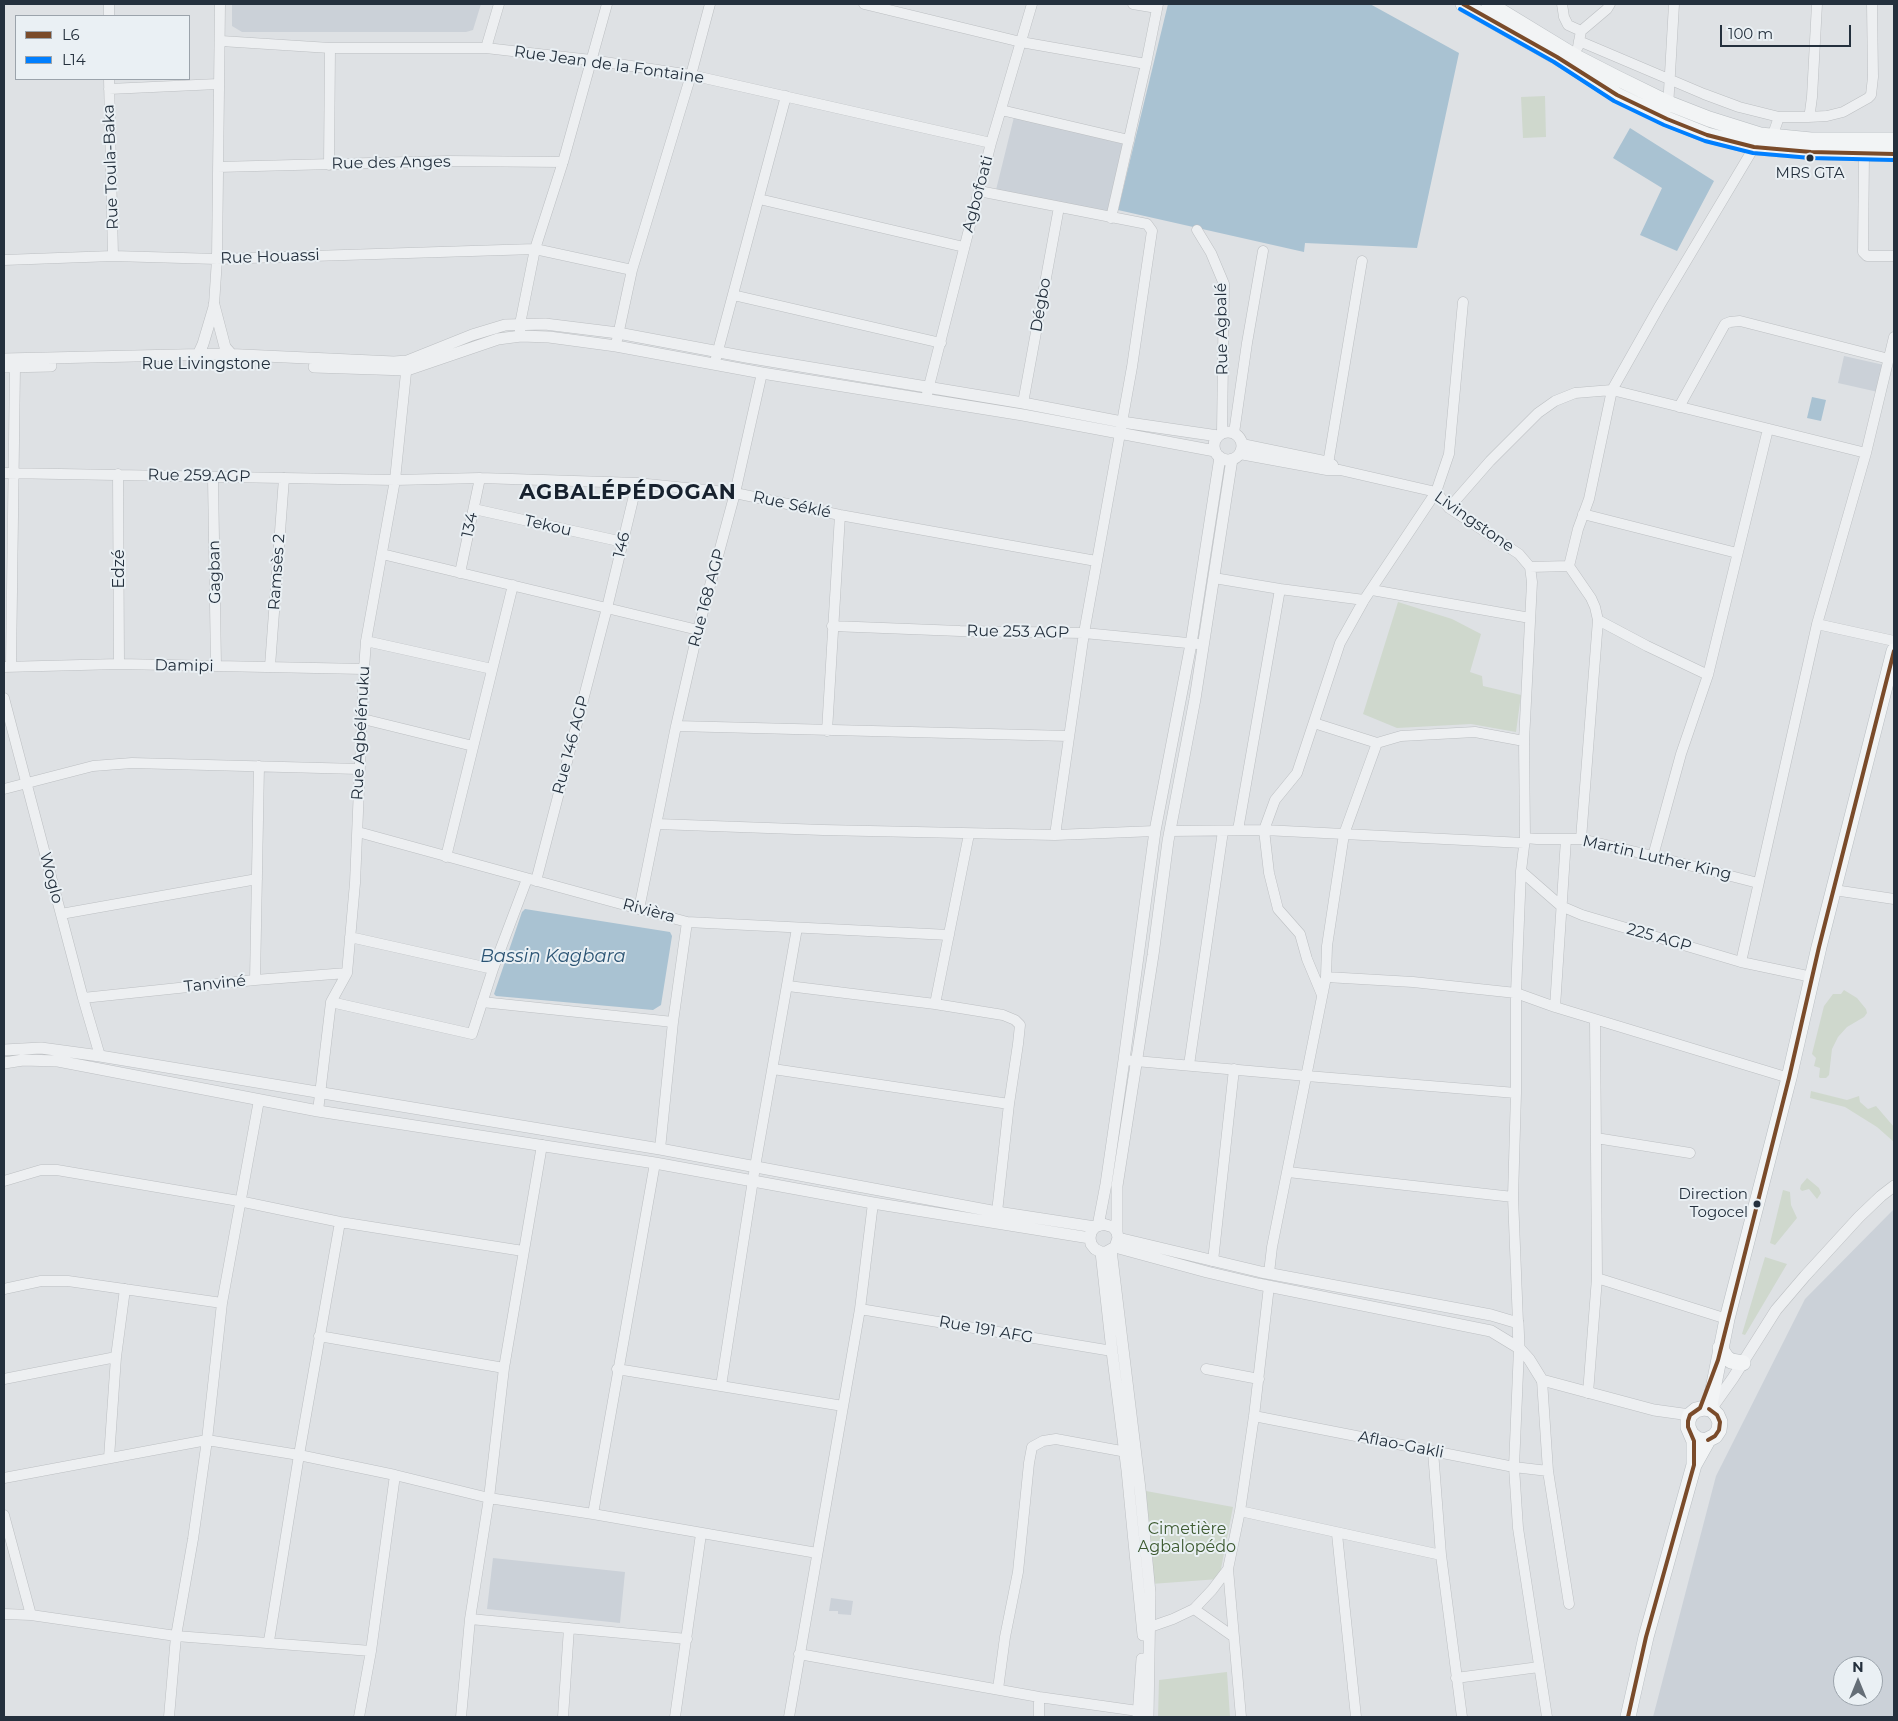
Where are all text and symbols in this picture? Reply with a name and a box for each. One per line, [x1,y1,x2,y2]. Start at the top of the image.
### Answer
legend [15,15,190,80]
scale bar [1723,15,1854,47]
text: 100 m [1728,24,1773,43]
text: L6 [62,25,80,44]
street label: Rue Jean de la Fontaine [513,42,705,88]
text: L14 [62,50,86,69]
street label: Rue Toula-Baka [99,104,123,230]
street label: Rue des Anges [331,152,451,174]
street label: Agbofoati [959,153,997,235]
marker: MRS GTA [1805,153,1815,163]
place label: MRS GTA [1776,165,1844,183]
street label: Rue Houassi [220,246,320,268]
street label: Dégbo [1027,276,1055,334]
street label: Rue Agbalé [1212,282,1232,376]
street label: Rue Livingstone [141,354,271,374]
street label: Rue 259.AGP [147,466,251,486]
district label: AGBALÉPÉDOGAN [518,480,738,506]
street label: Rue Séklé [751,487,833,523]
street label: Livingstone [1430,487,1518,557]
street label: 134 [458,511,482,539]
street label: Tekou [522,511,574,541]
street label: 146 [610,530,634,560]
street label: Ramsès 2 [265,533,289,611]
street label: Gagban [205,540,225,604]
street label: Rue 168 AGP [685,547,729,649]
street label: Edzé [109,549,129,589]
street label: Rue 253 AGP [967,622,1069,642]
street label: Damipi [154,656,214,676]
street label: Rue Agbélénuku [348,665,374,801]
street label: Rue 146 AGP [549,693,593,797]
street label: Martin Luther King [1581,832,1733,884]
street label: Woglo [35,850,67,906]
street label: Rivièra [621,895,677,927]
street label: 225 AGP [1624,920,1694,956]
water label: Bassin Kagbara [480,946,626,968]
street label: Tanviné [183,971,247,997]
place label: Direction Togocel [1678,1186,1748,1221]
marker: Direction Togocel [1752,1199,1762,1209]
street label: Rue 191 AFG [937,1312,1035,1348]
street label: Aflao-Gakli [1356,1427,1446,1463]
park label: Cimetière Agbalopédo [1138,1519,1236,1557]
north arrow [1833,1656,1883,1706]
text: N [1852,1658,1864,1676]

